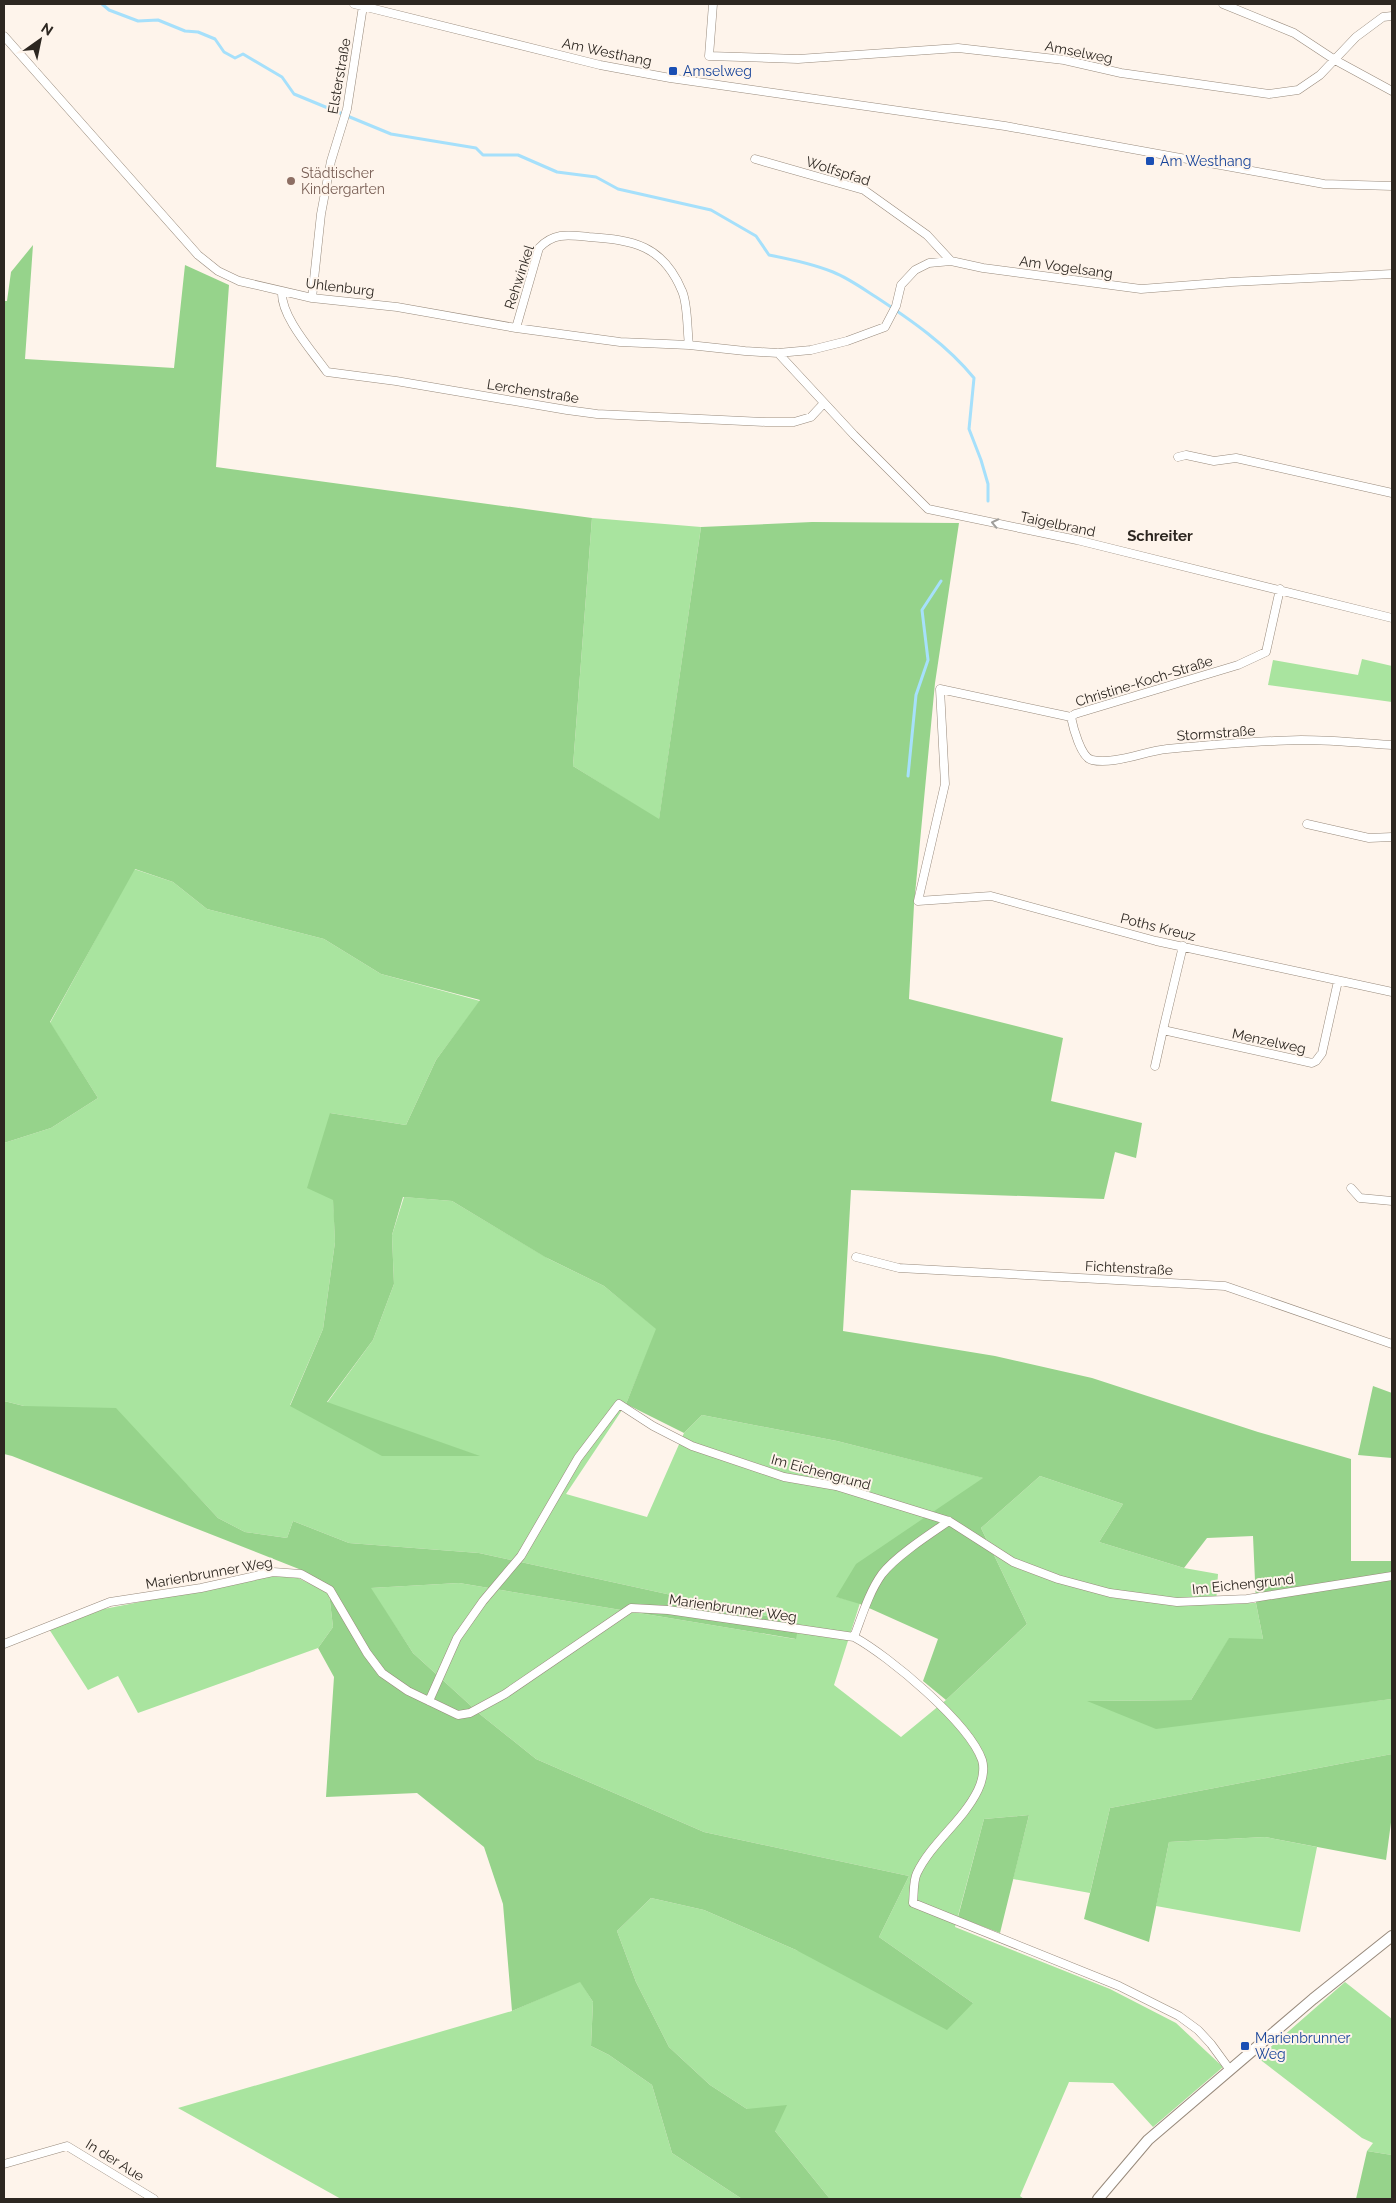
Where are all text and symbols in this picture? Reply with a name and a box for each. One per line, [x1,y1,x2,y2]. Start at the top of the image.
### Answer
north arrow [15,15,65,65]
text: N [38,19,56,39]
street label: Am Westhang [561,35,653,69]
street label: Elsterstraße [324,37,354,115]
street label: Amselweg [1044,38,1114,66]
place label: Amselweg [683,63,752,79]
marker: Amselweg [667,65,679,77]
street label: Wolfspfad [804,153,872,189]
place label: Am Westhang [1160,153,1251,169]
marker: Am Westhang [1144,155,1156,167]
place label: Städtischer Kindergarten [301,165,385,197]
marker: Städtischer Kindergarten [285,175,297,187]
street label: Rehwinkel [501,243,537,311]
street label: Am Vogelsang [1018,253,1114,281]
street label: Uhlenburg [305,275,375,299]
street label: Lerchenstraße [486,376,580,406]
street label: Taigelbrand [1019,508,1097,540]
one-way arrow [991,518,1000,529]
district label: Schreiter [1127,527,1193,545]
street label: Christine-Koch-Straße [1073,652,1215,710]
street label: Stormstraße [1176,722,1256,744]
street label: Poths Kreuz [1119,910,1197,944]
street label: Menzelweg [1231,1025,1307,1057]
street label: Fichtenstraße [1085,1258,1173,1278]
street label: Im Eichengrund [769,1451,873,1493]
street label: Marienbrunner Weg [144,1554,274,1592]
street label: Im Eichengrund [1191,1571,1295,1597]
street label: Marienbrunner Weg [668,1591,798,1625]
place label: Marienbrunner Weg [1255,2030,1351,2062]
marker: Marienbrunner Weg [1239,2040,1251,2052]
street label: In der Aue [83,2136,147,2184]

